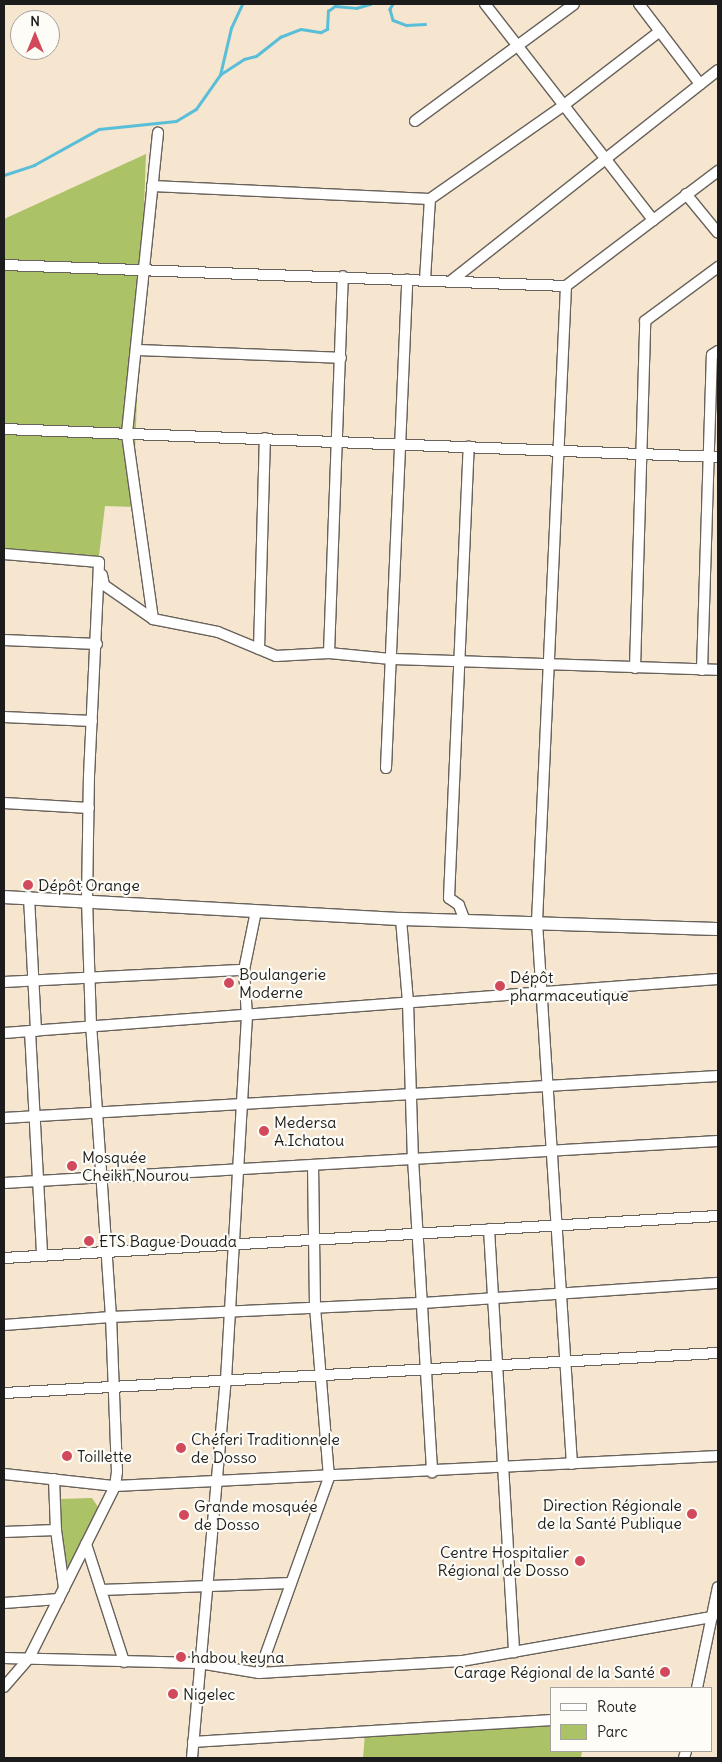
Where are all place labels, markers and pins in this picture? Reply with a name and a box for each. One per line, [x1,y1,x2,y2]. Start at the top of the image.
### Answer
place label: Dépôt Orange [38,875,140,895]
marker: Dépôt Orange [22,879,34,891]
place label: Boulangerie Moderne [239,964,326,1002]
place label: Dépôt pharmaceutique [510,967,629,1005]
marker: Boulangerie Moderne [223,977,235,989]
marker: Dépôt pharmaceutique [494,980,506,992]
place label: Medersa A.Ichatou [274,1112,344,1150]
marker: Medersa A.Ichatou [258,1125,270,1137]
place label: Mosquée Cheikh Nourou [82,1147,189,1185]
marker: Mosquée Cheikh Nourou [66,1160,78,1172]
place label: ETS Bague Douada [99,1231,237,1251]
marker: ETS Bague Douada [83,1235,95,1247]
place label: Chéferi Traditionnele de Dosso [191,1429,340,1467]
marker: Chéferi Traditionnele de Dosso [175,1442,187,1454]
place label: Toillette [77,1446,132,1466]
marker: Toillette [61,1450,73,1462]
place label: Direction Régionale de la Santé Publique [537,1495,682,1533]
place label: Grande mosquée de Dosso [194,1496,318,1534]
marker: Direction Régionale de la Santé Publique [686,1508,698,1520]
marker: Grande mosquée de Dosso [178,1509,190,1521]
place label: Centre Hospitalier Régional de Dosso [438,1542,569,1580]
marker: Centre Hospitalier Régional de Dosso [573,1554,587,1568]
place label: habou keyna [191,1647,284,1667]
marker: habou keyna [175,1651,187,1663]
place label: Carage Régional de la Santé [454,1662,655,1682]
marker: Carage Régional de la Santé [659,1666,671,1678]
place label: Nigelec [183,1684,235,1704]
marker: Nigelec [167,1688,179,1700]

